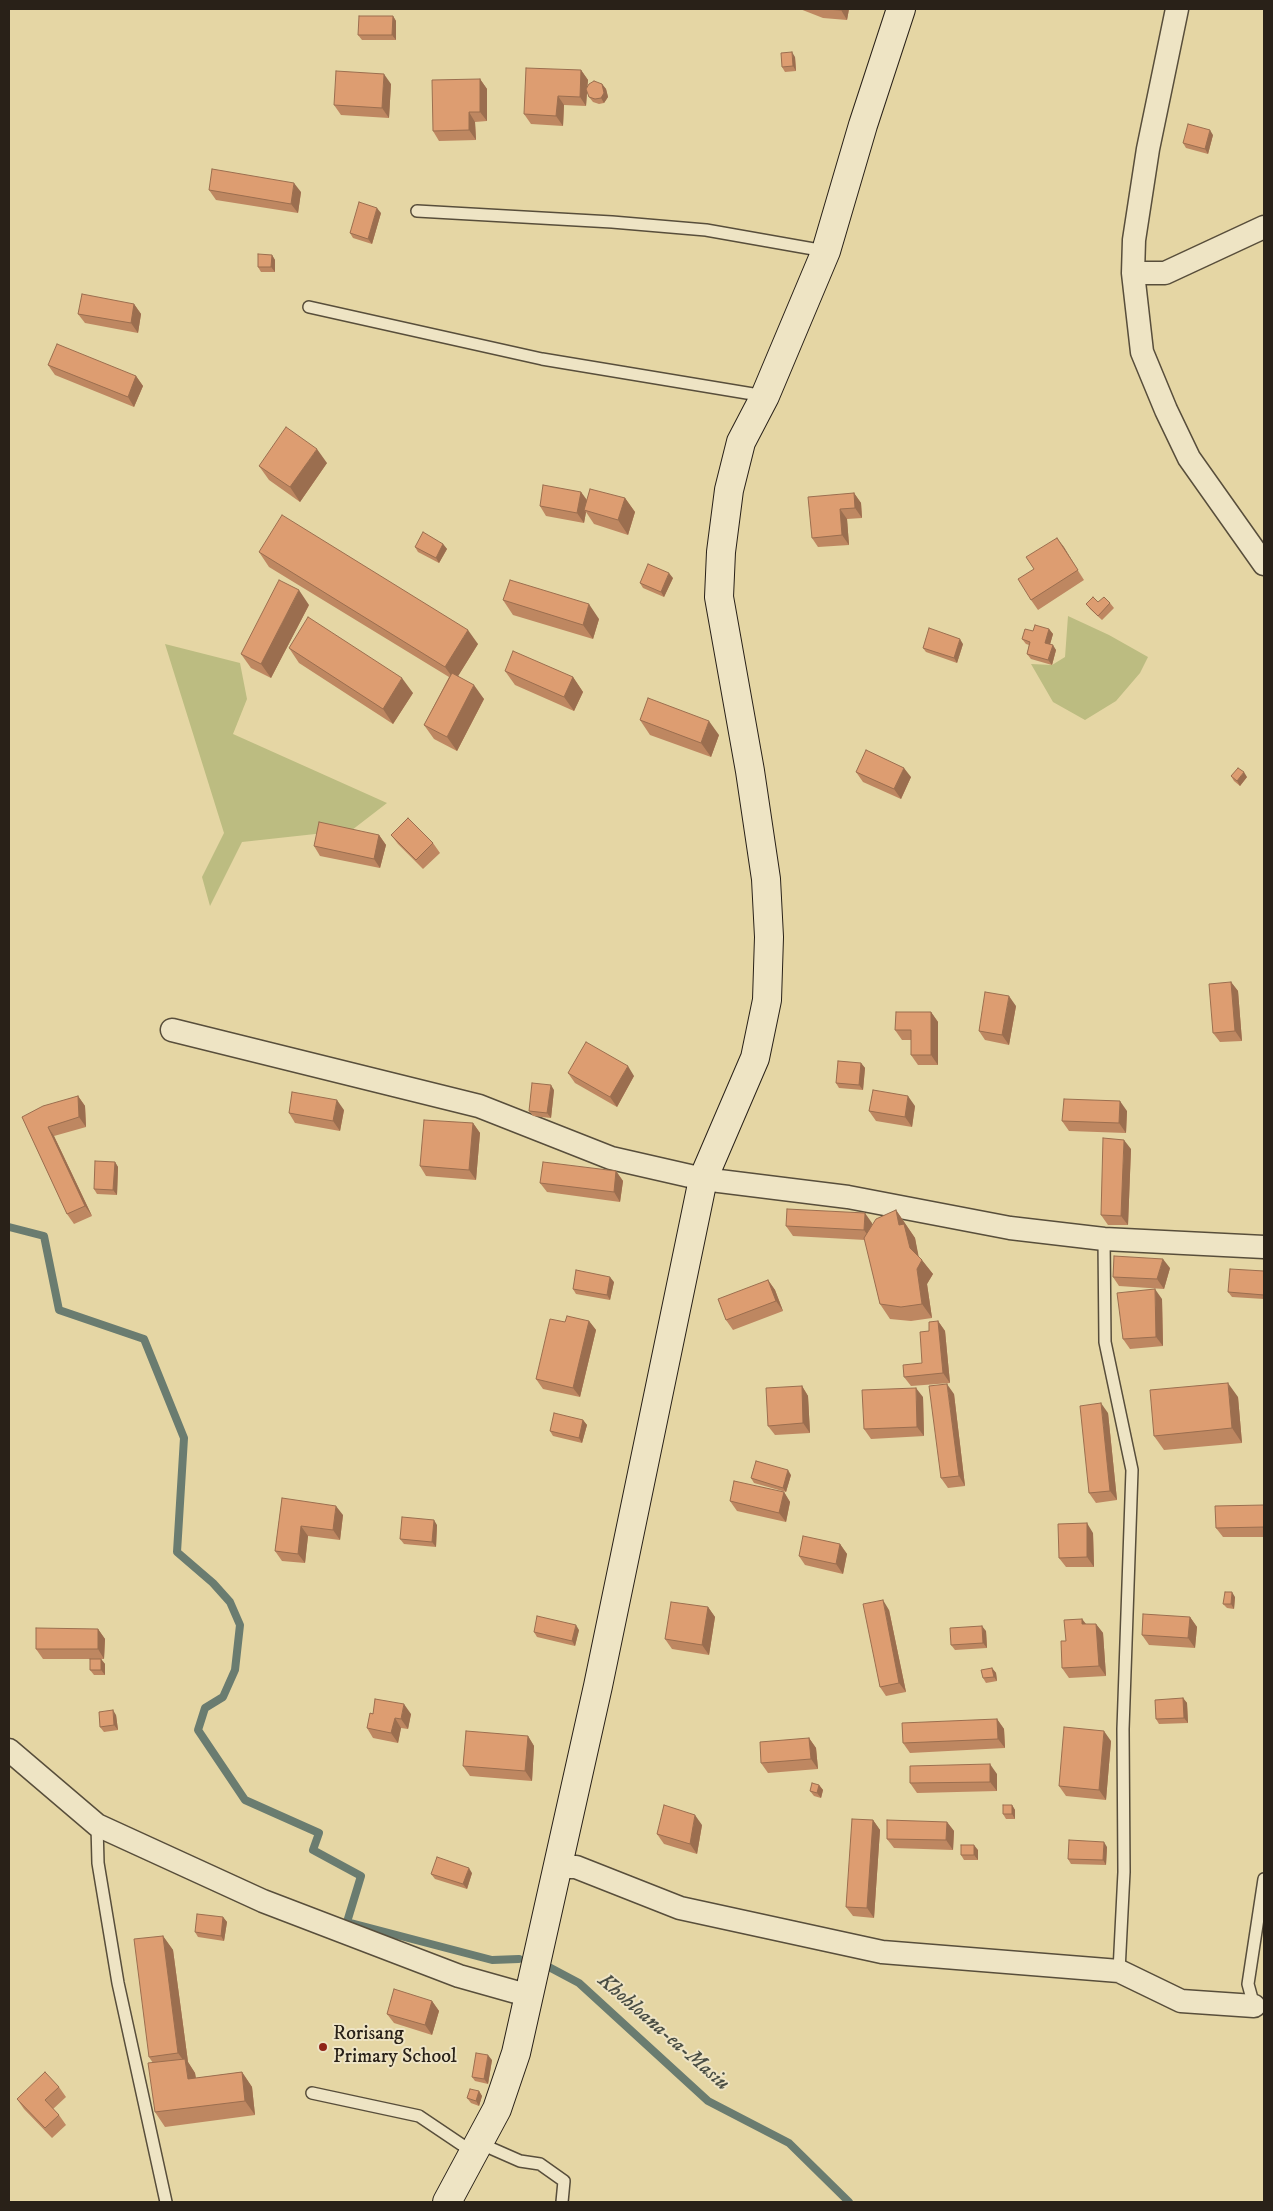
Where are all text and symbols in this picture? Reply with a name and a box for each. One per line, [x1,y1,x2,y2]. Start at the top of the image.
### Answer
water label: Khohloana-ea-Masiu [592,1969,734,2097]
place label: Rorisang Primary School [333,2023,457,2070]
marker: Rorisang Primary School [317,2041,329,2053]

